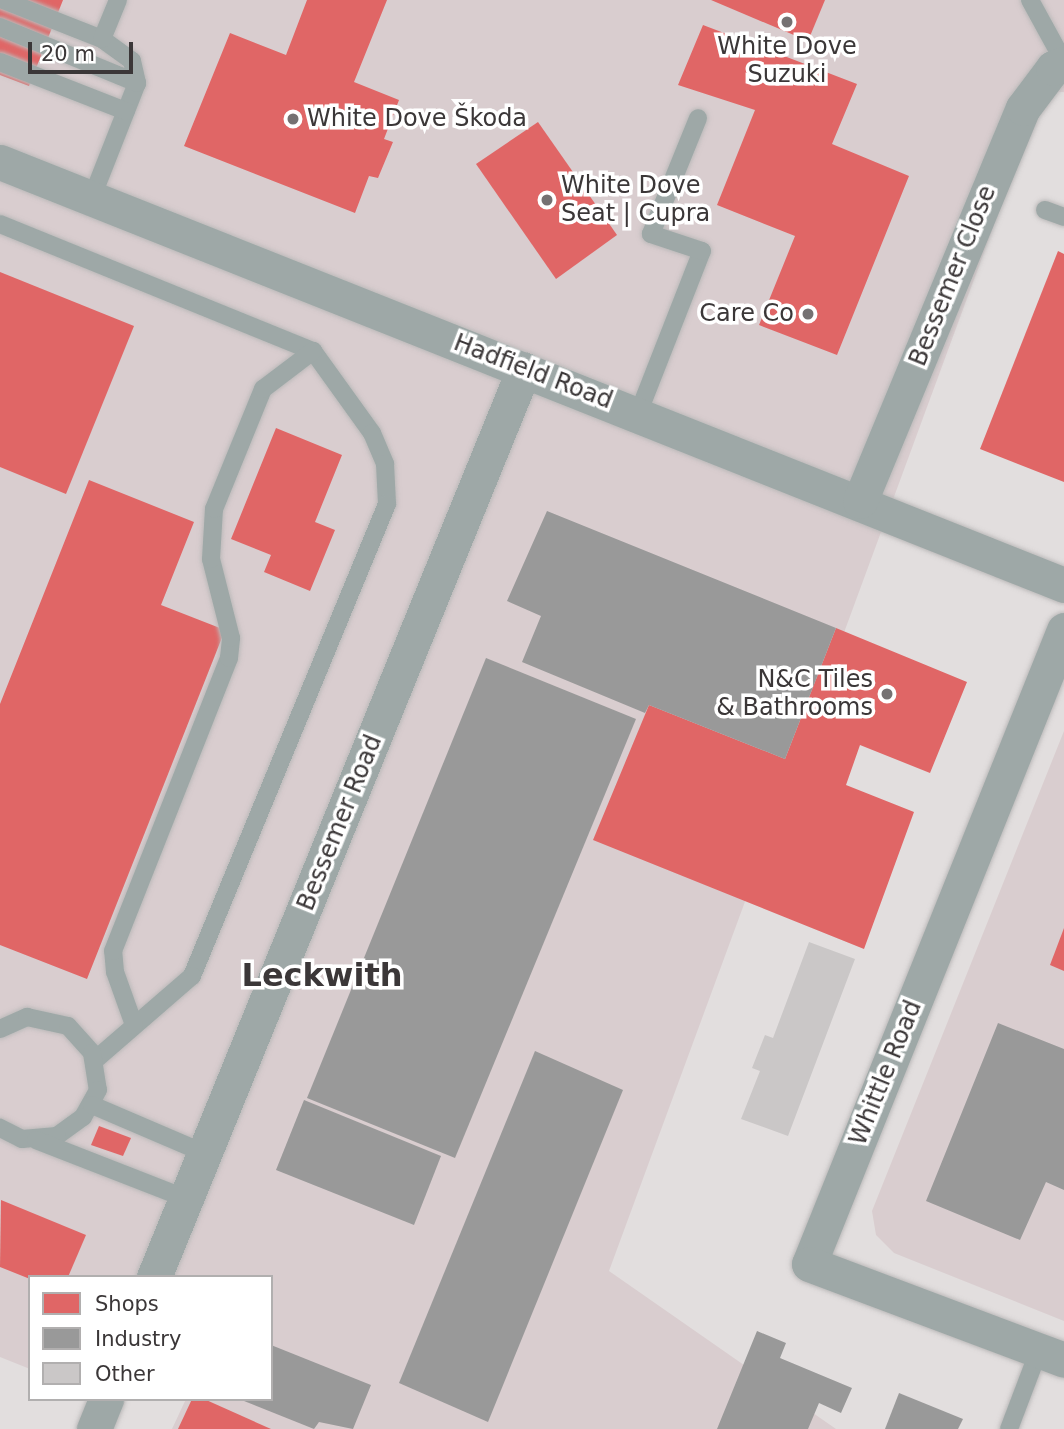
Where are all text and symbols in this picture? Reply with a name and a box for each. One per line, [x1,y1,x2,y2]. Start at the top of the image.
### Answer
marker: White Dove Suzuki [779,14,795,30]
scale bar [32,28,136,72]
place label: White Dove Suzuki [717,33,857,89]
text: 20 m [41,42,95,66]
place label: White Dove Škoda [307,105,527,133]
marker: White Dove Škoda [285,111,301,127]
place label: White Dove Seat | Cupra [561,172,710,228]
street label: Bessemer Close [904,182,1002,370]
marker: White Dove Seat | Cupra [539,192,555,208]
place label: Care Co [699,300,794,328]
marker: Care Co [800,306,816,322]
street label: Hadfield Road [450,329,616,415]
place label: N&C Tiles & Bathrooms [716,666,873,722]
marker: N&C Tiles & Bathrooms [879,686,895,702]
street label: Bessemer Road [292,731,388,915]
district label: Leckwith [242,956,402,994]
street label: Whittle Road [844,996,928,1150]
legend [28,1275,273,1401]
text: Shops [95,1292,159,1316]
text: Industry [95,1327,181,1351]
text: Other [95,1362,155,1386]

